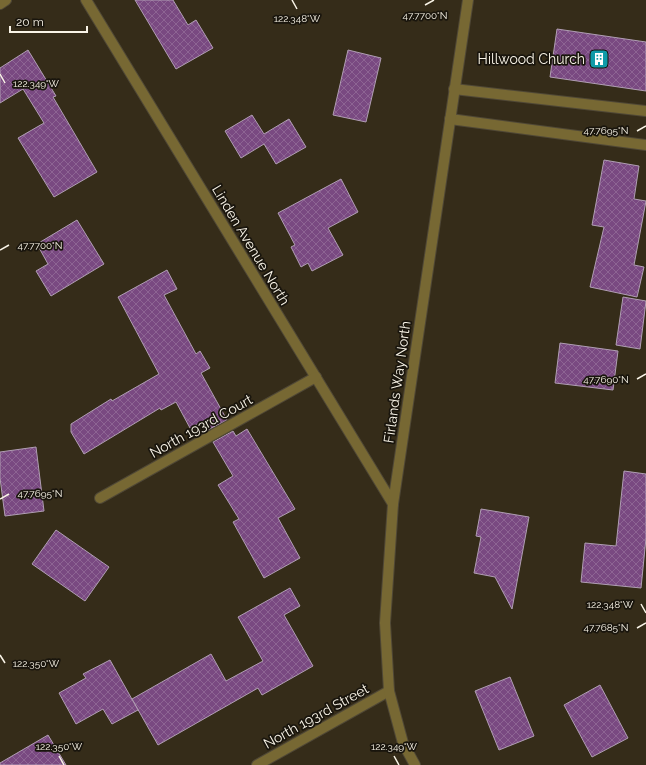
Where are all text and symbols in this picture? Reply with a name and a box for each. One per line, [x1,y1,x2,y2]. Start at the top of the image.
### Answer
scale bar [10,8,87,34]
text: 47.7700°N [403,10,447,21]
text: 122.348°W [274,13,321,24]
text: 20 m [16,15,44,29]
building icon: Hillwood Church [588,48,610,70]
place label: Hillwood Church [478,51,585,67]
text: 122.349°W [13,78,60,89]
text: 47.7695°N [584,125,628,136]
street label: Linden Avenue North [209,182,293,308]
text: 47.7700°N [18,240,62,251]
street label: Firlands Way North [381,320,413,444]
text: 47.7690°N [583,374,629,385]
street label: North 193rd Court [147,391,255,461]
text: 47.7695°N [18,488,62,499]
text: 122.348°W [587,599,634,610]
text: 47.7685°N [584,622,628,633]
text: 122.350°W [13,658,60,669]
street label: North 193rd Street [261,680,372,752]
text: 122.350°W [36,741,83,752]
text: 122.349°W [371,741,418,752]

